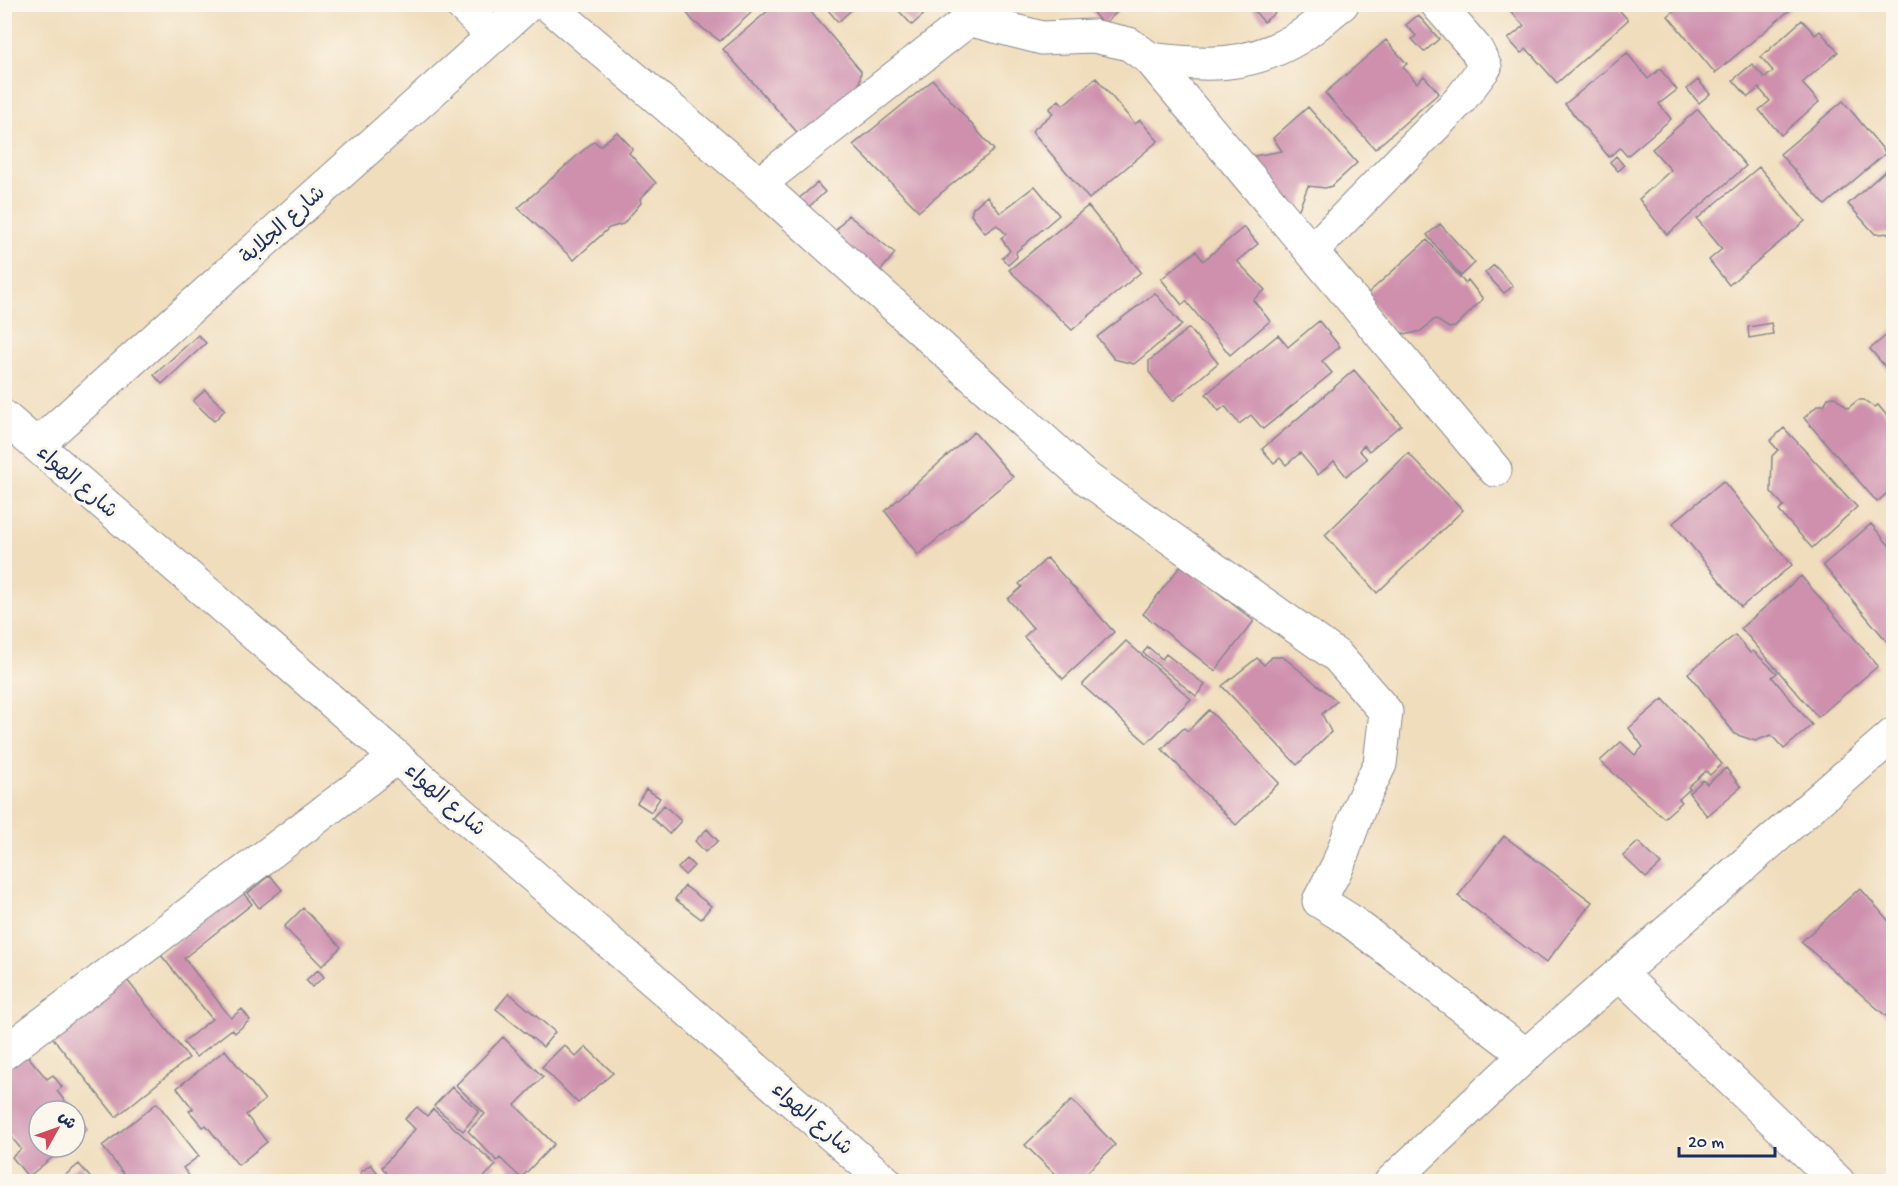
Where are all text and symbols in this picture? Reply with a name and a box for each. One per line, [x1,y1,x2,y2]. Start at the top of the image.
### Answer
street label: شارع الجلابة [237,182,332,271]
street label: شارع الهواء [30,442,121,526]
street label: شارع الهواء [398,760,489,844]
street label: شارع الهواء [765,1079,856,1163]
north arrow [27,1099,87,1159]
text: ش [53,1109,79,1134]
scale bar [1679,1120,1775,1158]
text: 20 m [1688,1133,1724,1154]

